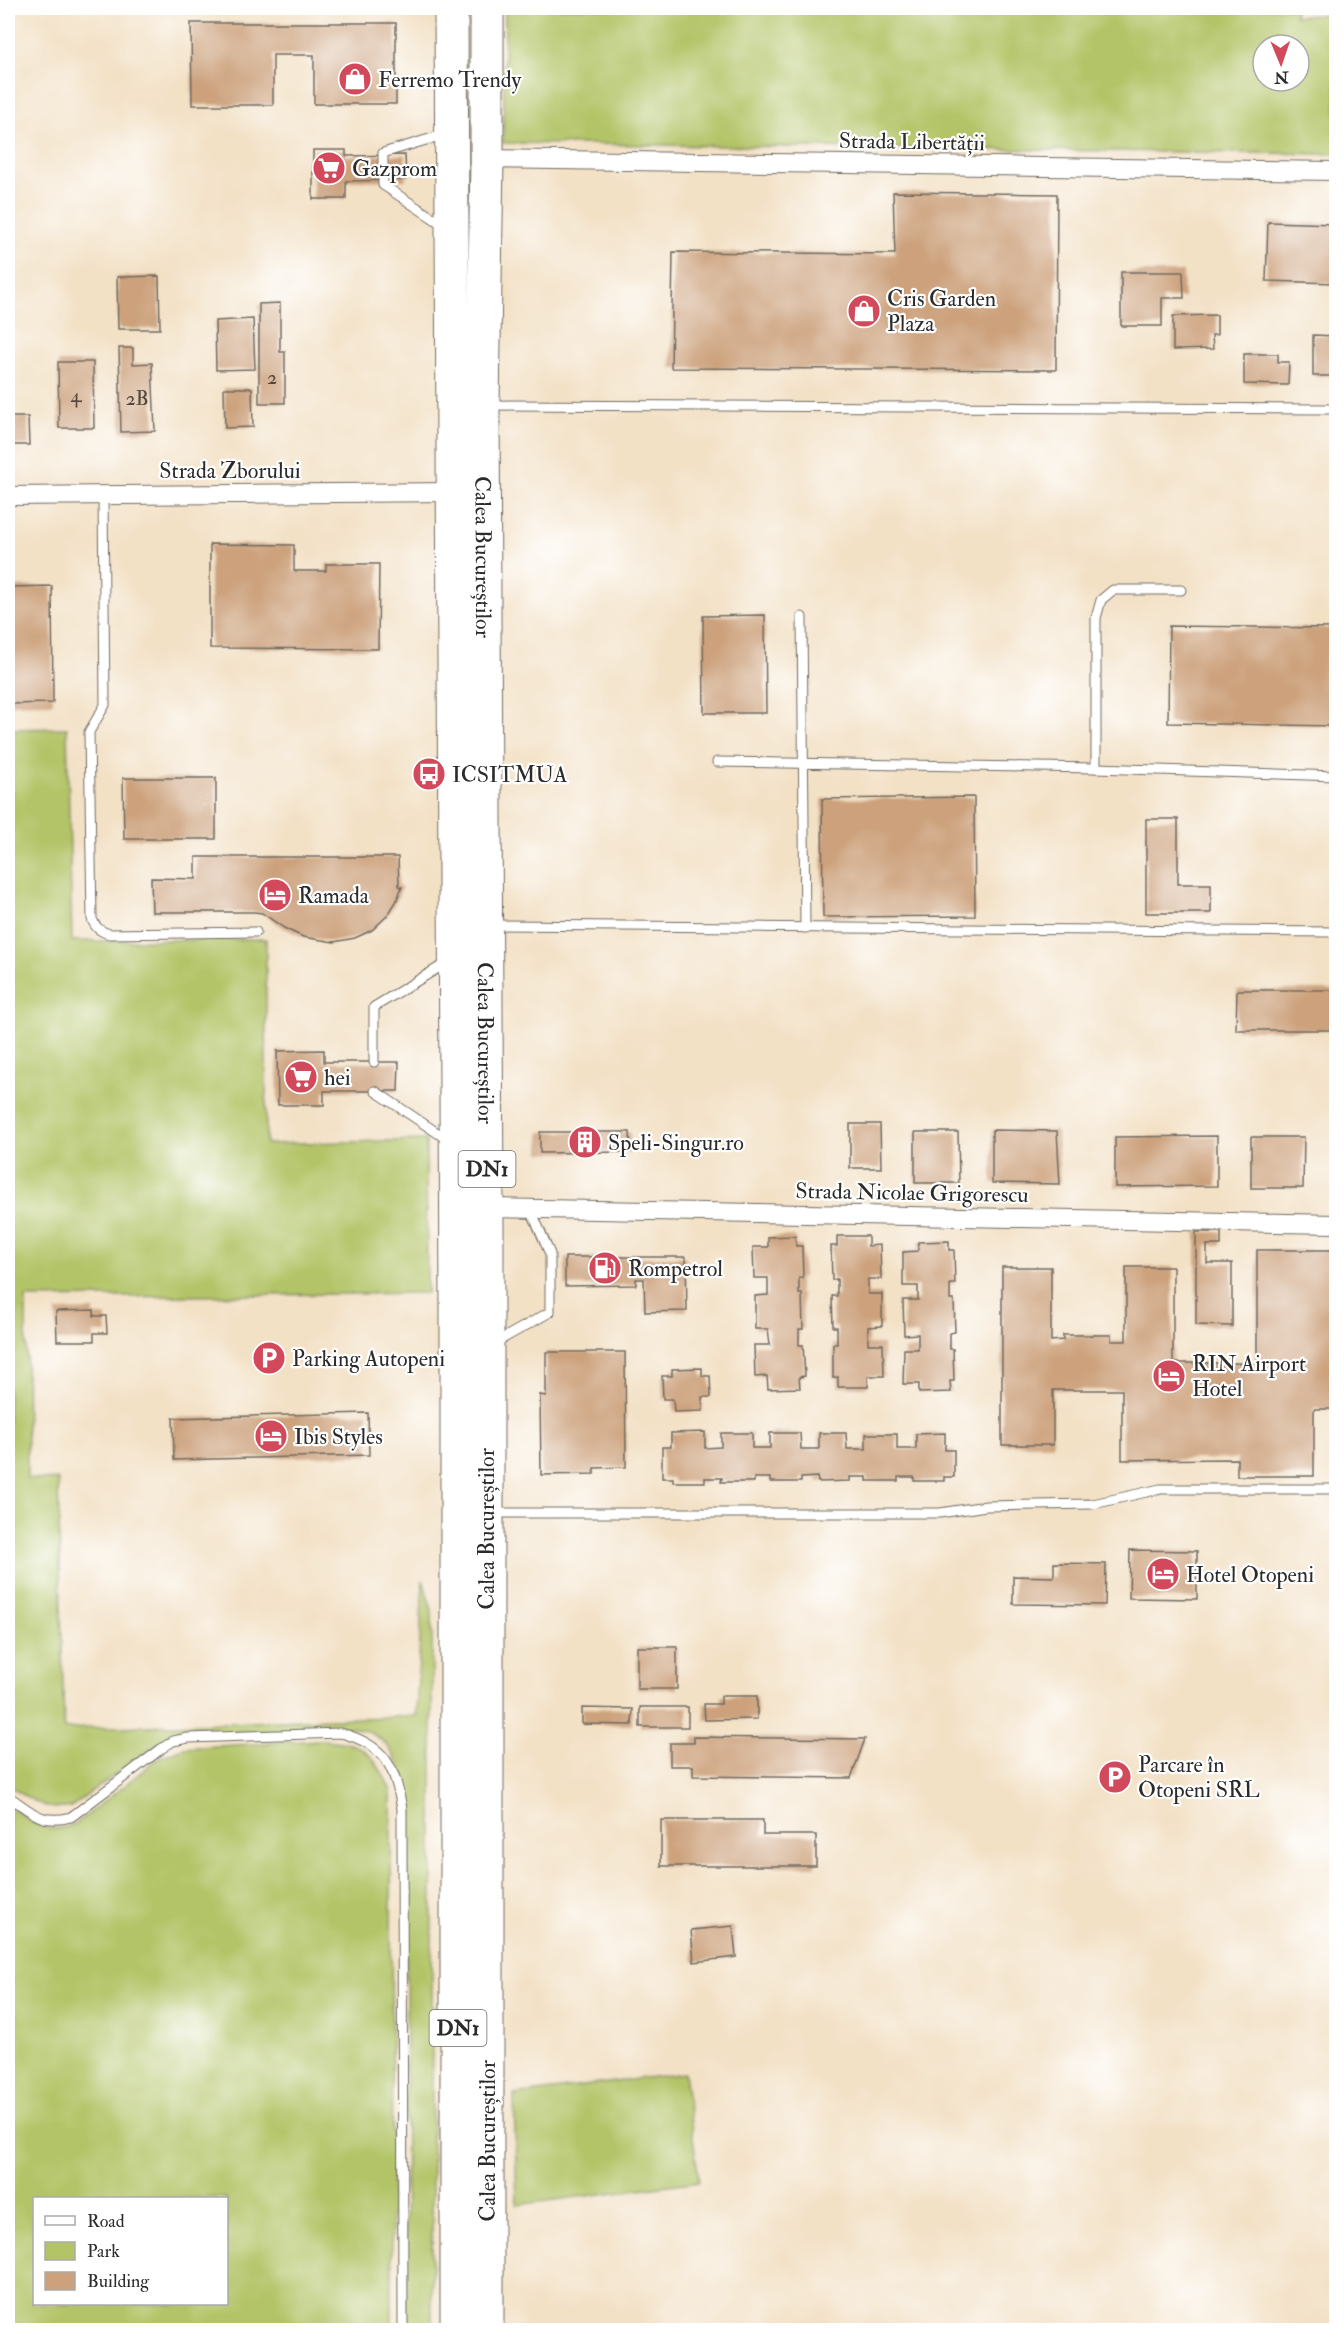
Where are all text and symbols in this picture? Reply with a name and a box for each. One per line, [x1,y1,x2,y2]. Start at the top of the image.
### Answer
north arrow [1251,33,1311,93]
shop icon: Ferremo Trendy [337,61,373,97]
place label: Ferremo Trendy [378,66,522,94]
text: N [1273,67,1290,87]
street label: Strada Libertății [839,127,985,157]
supermarket icon: Gazprom [311,150,347,186]
place label: Gazprom [352,155,437,184]
place label: Cris Garden Plaza [887,285,996,338]
shop icon: Cris Garden Plaza [846,293,882,329]
house number: 2 [267,365,277,390]
house number: 4 [71,383,83,408]
house number: 2B [125,386,149,411]
street label: Strada Zborului [159,457,301,485]
street label: Calea Bucureștilor [468,476,497,639]
bus stop icon: ICSITMUA [411,756,447,792]
place label: ICSITMUA [452,761,567,789]
hotel icon: Ramada [257,877,293,913]
place label: Ramada [298,882,370,910]
street label: Calea Bucureștilor [471,962,500,1125]
supermarket icon: hei [283,1059,319,1095]
place label: hei [324,1064,351,1092]
building icon: Speli-Singur.ro [567,1124,603,1160]
place label: Speli-Singur.ro [608,1129,744,1158]
road number: DN1 [458,1151,516,1187]
street label: Strada Nicolae Grigorescu [795,1177,1029,1209]
fuel station icon: Rompetrol [587,1250,623,1286]
place label: Rompetrol [628,1255,723,1284]
parking icon: Parking Autopeni [251,1340,287,1376]
place label: Parking Autopeni [292,1345,445,1374]
place label: RIN Airport Hotel [1192,1350,1306,1403]
hotel icon: RIN Airport Hotel [1151,1358,1187,1394]
hotel icon: Ibis Styles [253,1418,289,1454]
place label: Ibis Styles [294,1423,383,1451]
street label: Calea Bucureștilor [473,1447,501,1610]
hotel icon: Hotel Otopeni [1145,1556,1181,1592]
place label: Hotel Otopeni [1186,1561,1314,1590]
place label: Parcare în Otopeni SRL [1138,1751,1260,1805]
parking icon: Parcare în Otopeni SRL [1097,1759,1133,1795]
road number: DN1 [430,2010,486,2046]
street label: Calea Bucureștilor [474,2059,502,2222]
legend [33,2197,228,2305]
text: Road [87,2210,125,2233]
text: Park [87,2240,120,2263]
text: Building [87,2270,150,2293]

